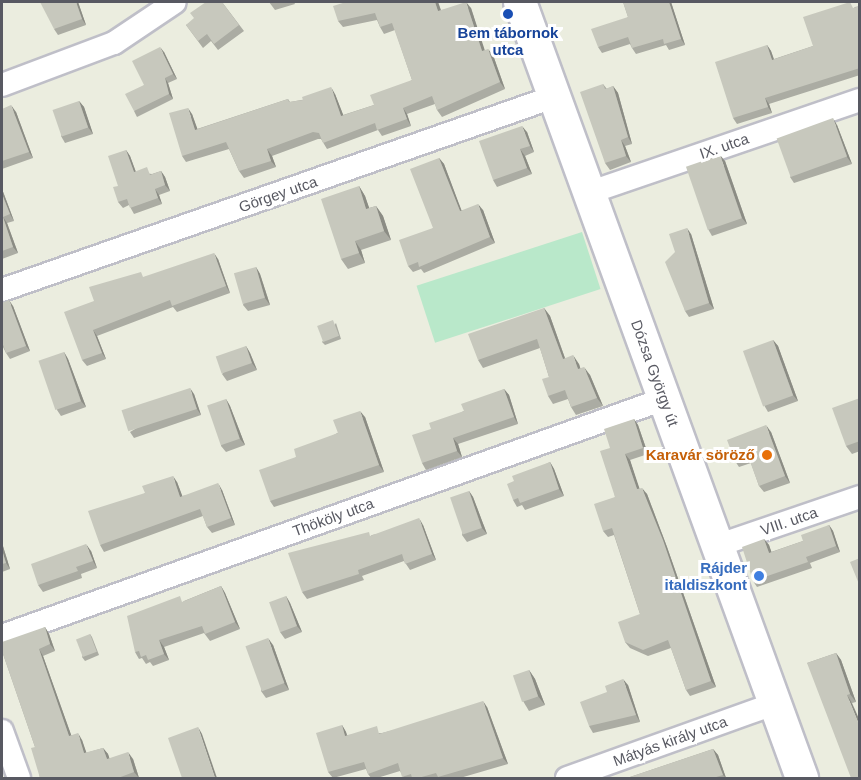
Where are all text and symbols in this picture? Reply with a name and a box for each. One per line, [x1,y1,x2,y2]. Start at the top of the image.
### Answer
marker: Bem tábornok utca [501,7,515,21]
place label: Bem tábornok utca [458,23,558,58]
street label: IX. utca [697,129,751,163]
street label: Görgey utca [236,172,320,216]
street label: Dózsa György út [627,317,683,429]
place label: Karavár söröző [646,446,755,464]
marker: Karavár söröző [760,448,774,462]
street label: Thököly utca [290,494,376,540]
street label: VIII. utca [758,503,820,539]
place label: Rájder italdiszkont [664,558,747,593]
marker: Rájder italdiszkont [752,569,766,583]
street label: Mátyás király utca [611,712,729,770]

